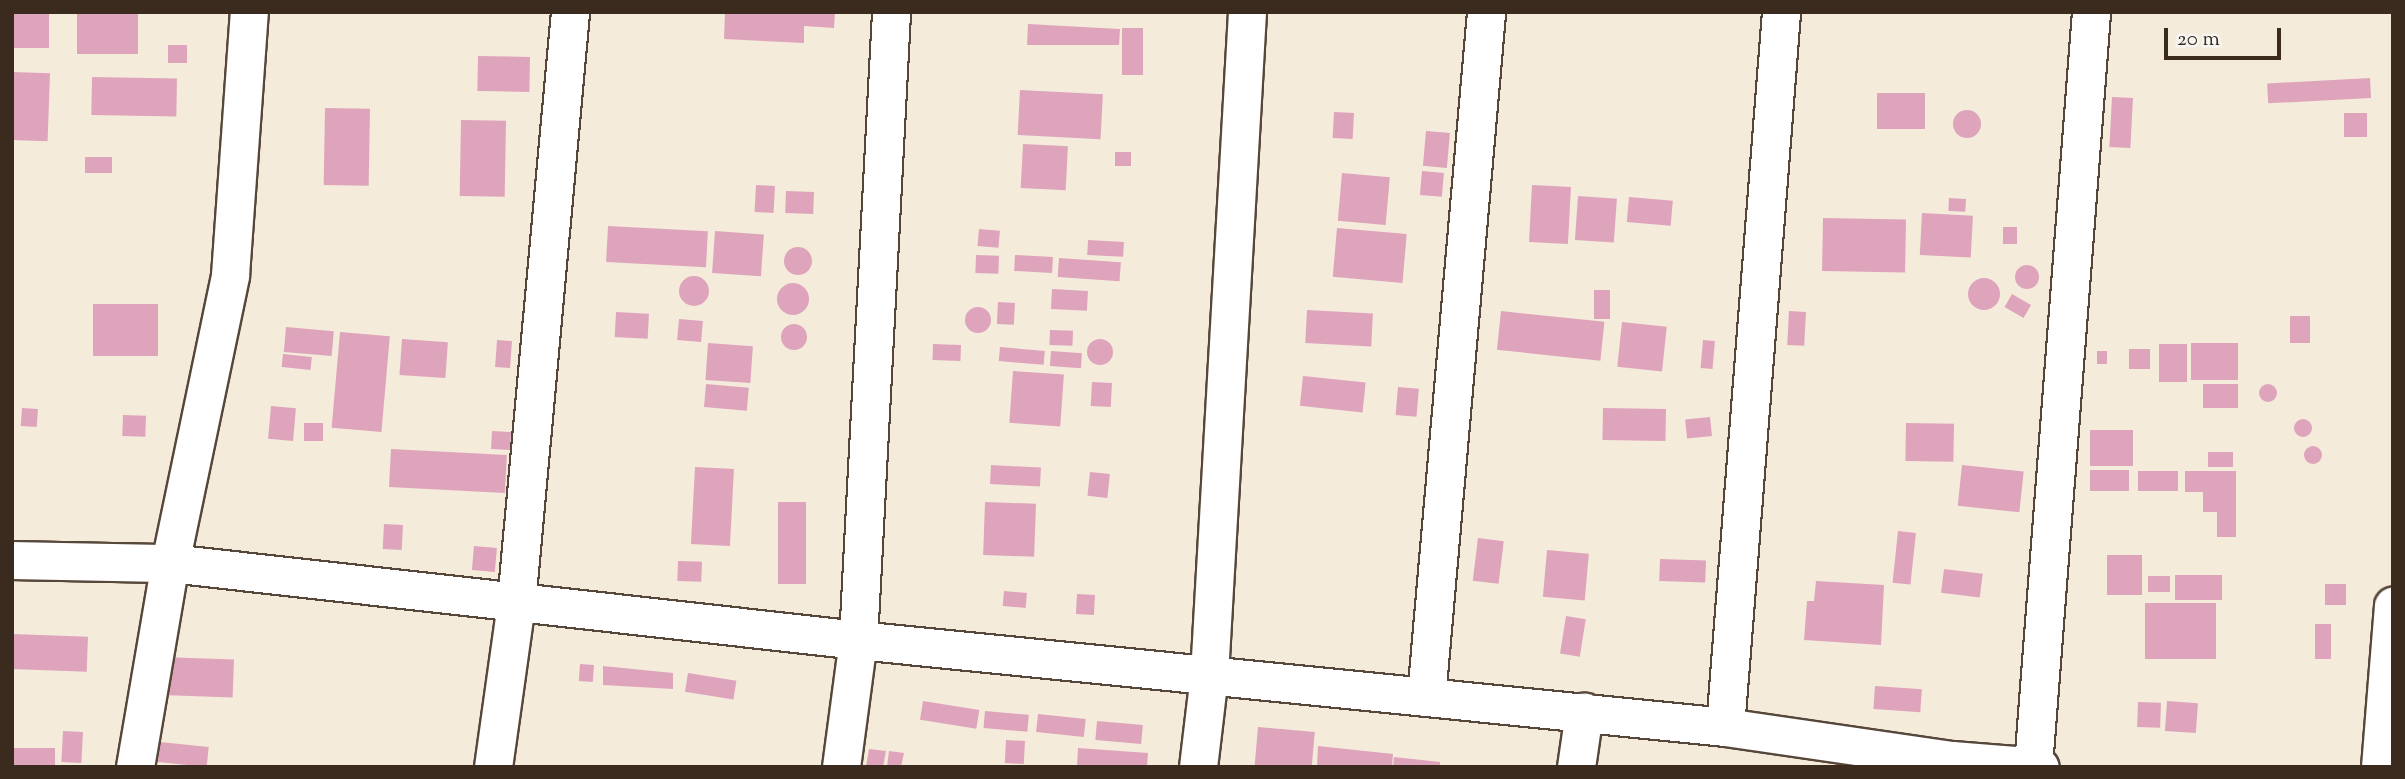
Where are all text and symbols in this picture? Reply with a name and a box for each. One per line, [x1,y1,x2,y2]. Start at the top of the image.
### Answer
scale bar [2167,14,2284,58]
text: 20 m [2177,25,2220,55]

